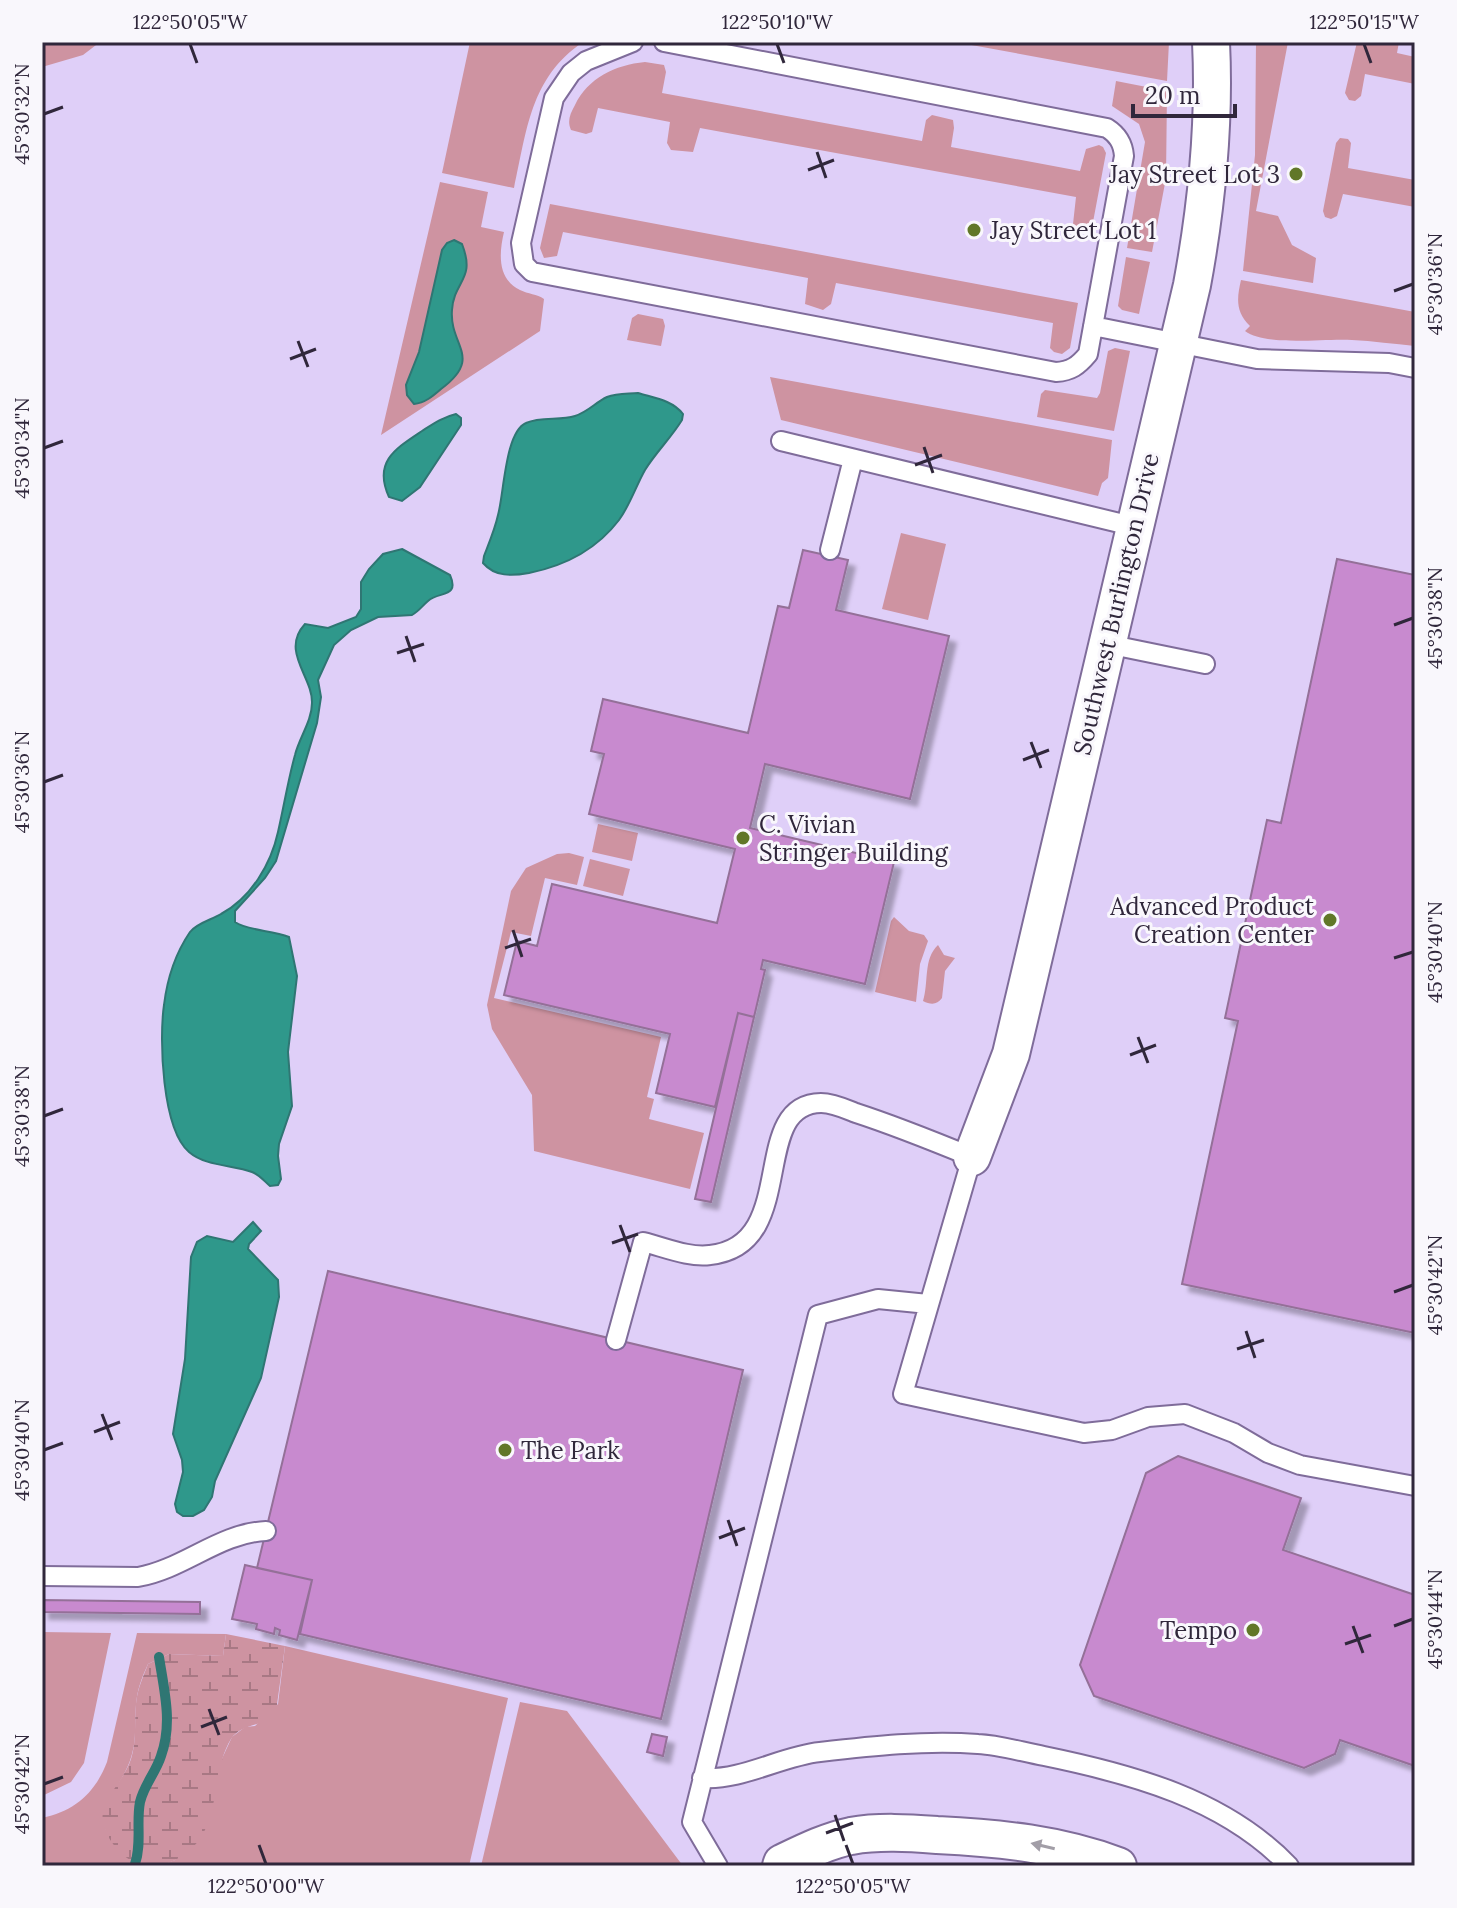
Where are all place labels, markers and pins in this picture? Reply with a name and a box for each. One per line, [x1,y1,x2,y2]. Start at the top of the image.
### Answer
place label: Jay Street Lot 3 [1108,159,1280,190]
marker: Jay Street Lot 3 [1287,165,1305,183]
place label: Jay Street Lot 1 [989,215,1156,246]
marker: Jay Street Lot 1 [965,221,983,239]
place label: C. Vivian Stringer Building [759,809,948,868]
marker: C. Vivian Stringer Building [734,829,752,847]
place label: Advanced Product Creation Center [1109,891,1315,950]
marker: Advanced Product Creation Center [1321,911,1339,929]
place label: The Park [521,1435,620,1466]
marker: The Park [496,1441,514,1459]
place label: Tempo [1160,1615,1237,1646]
marker: Tempo [1244,1621,1262,1639]

